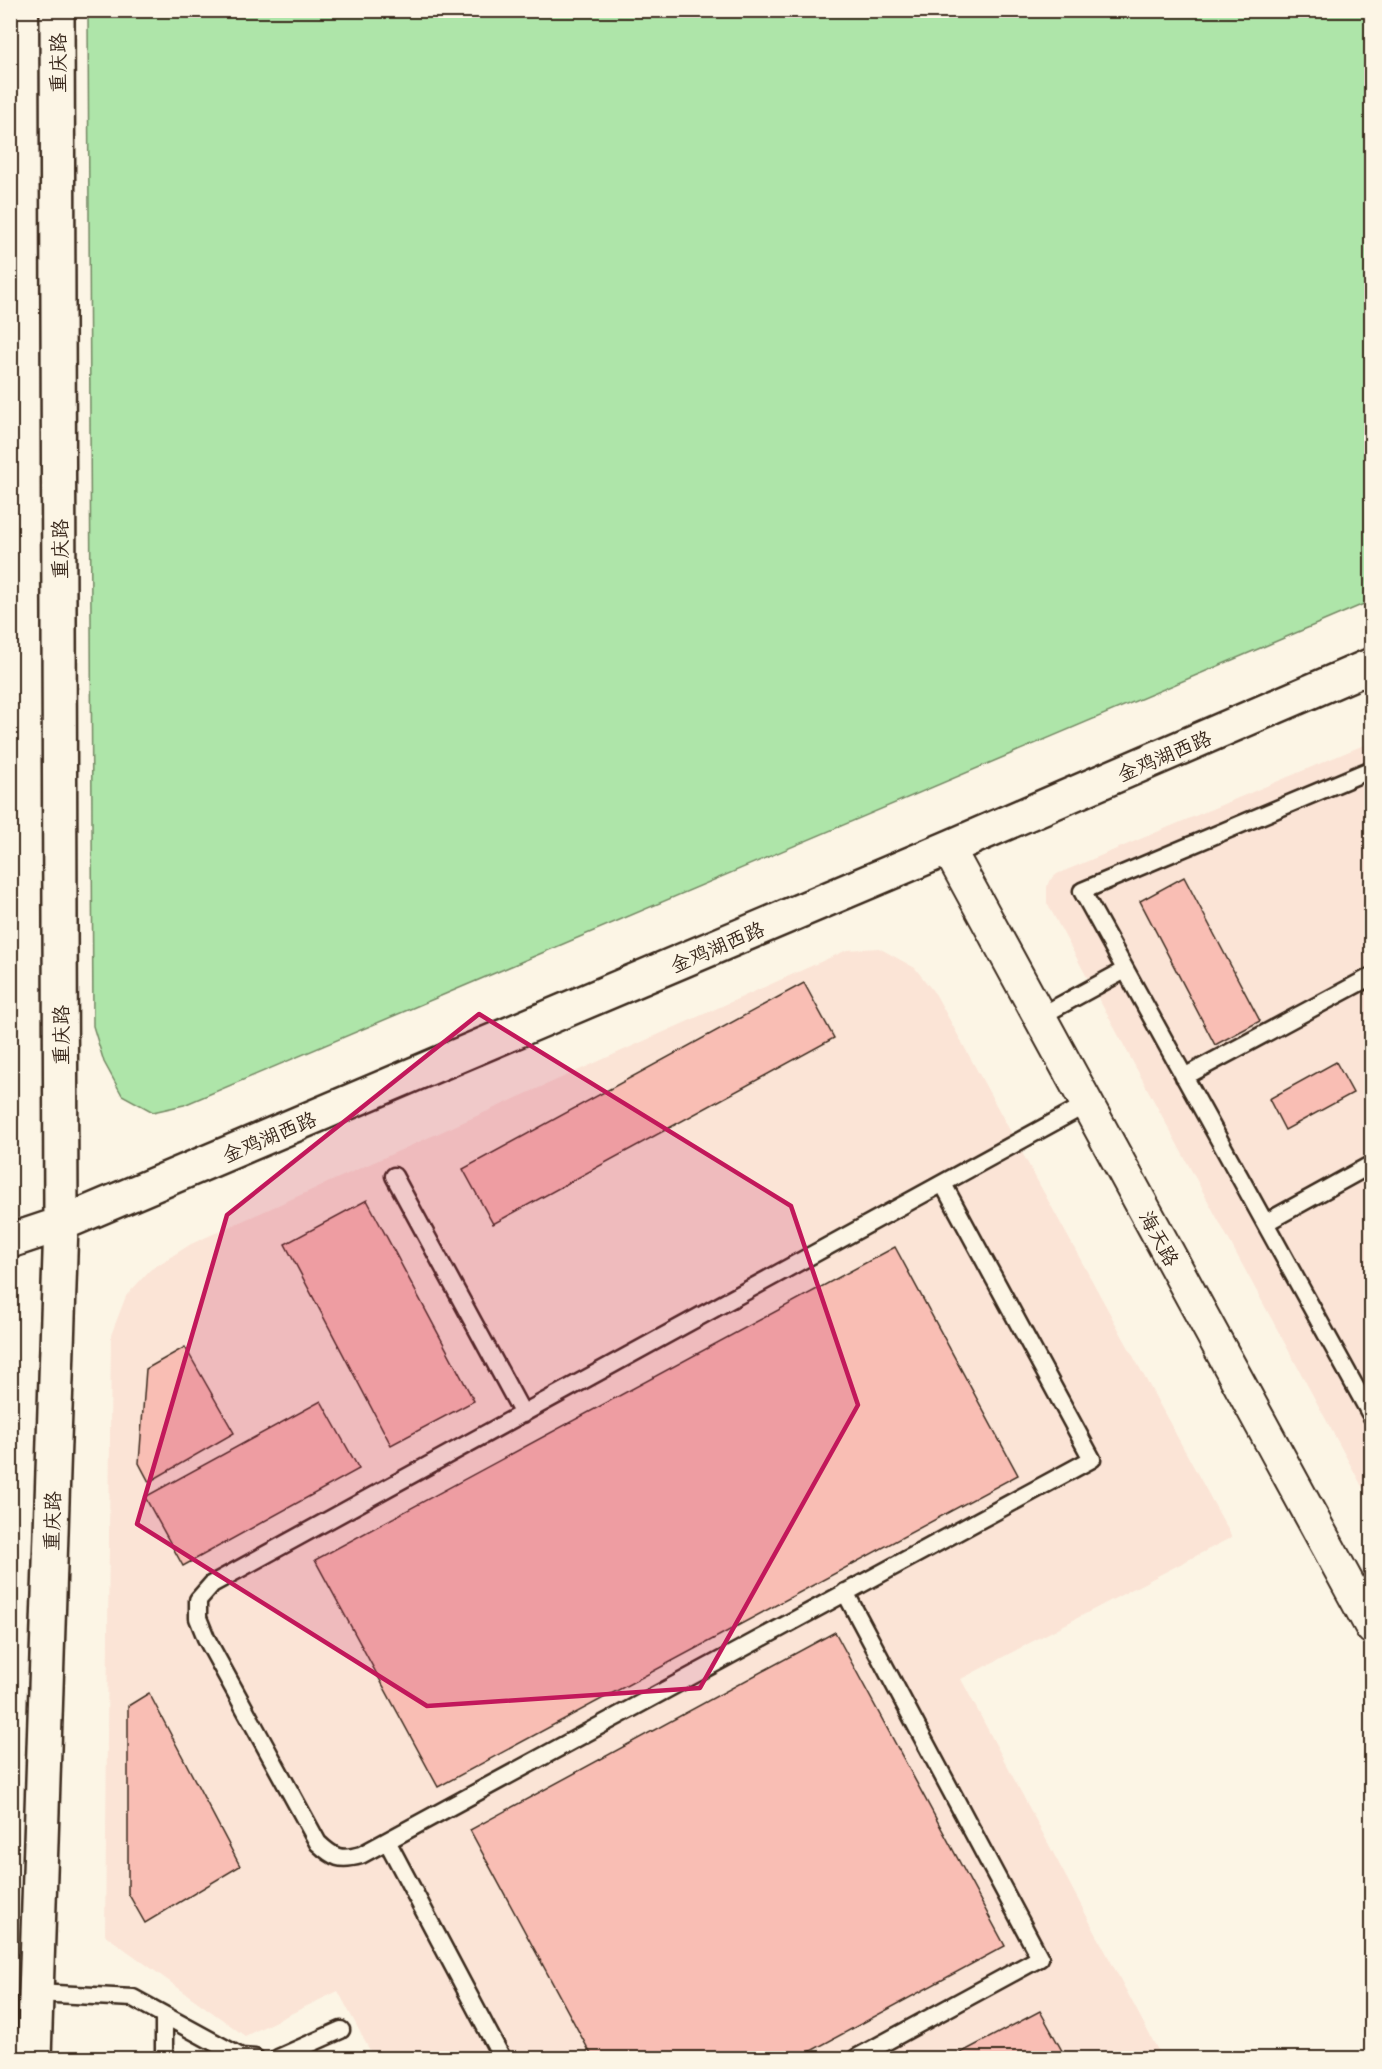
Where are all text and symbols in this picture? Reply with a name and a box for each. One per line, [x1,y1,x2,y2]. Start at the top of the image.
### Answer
street label: 重庆路 [44,32,70,93]
street label: 重庆路 [46,518,72,579]
street label: 金鸡湖西路 [1113,723,1216,787]
street label: 金鸡湖西路 [666,914,769,978]
street label: 重庆路 [47,1004,73,1065]
street label: 金鸡湖西路 [218,1104,321,1168]
street label: 海天路 [1134,1205,1186,1271]
street label: 重庆路 [37,1490,65,1551]

